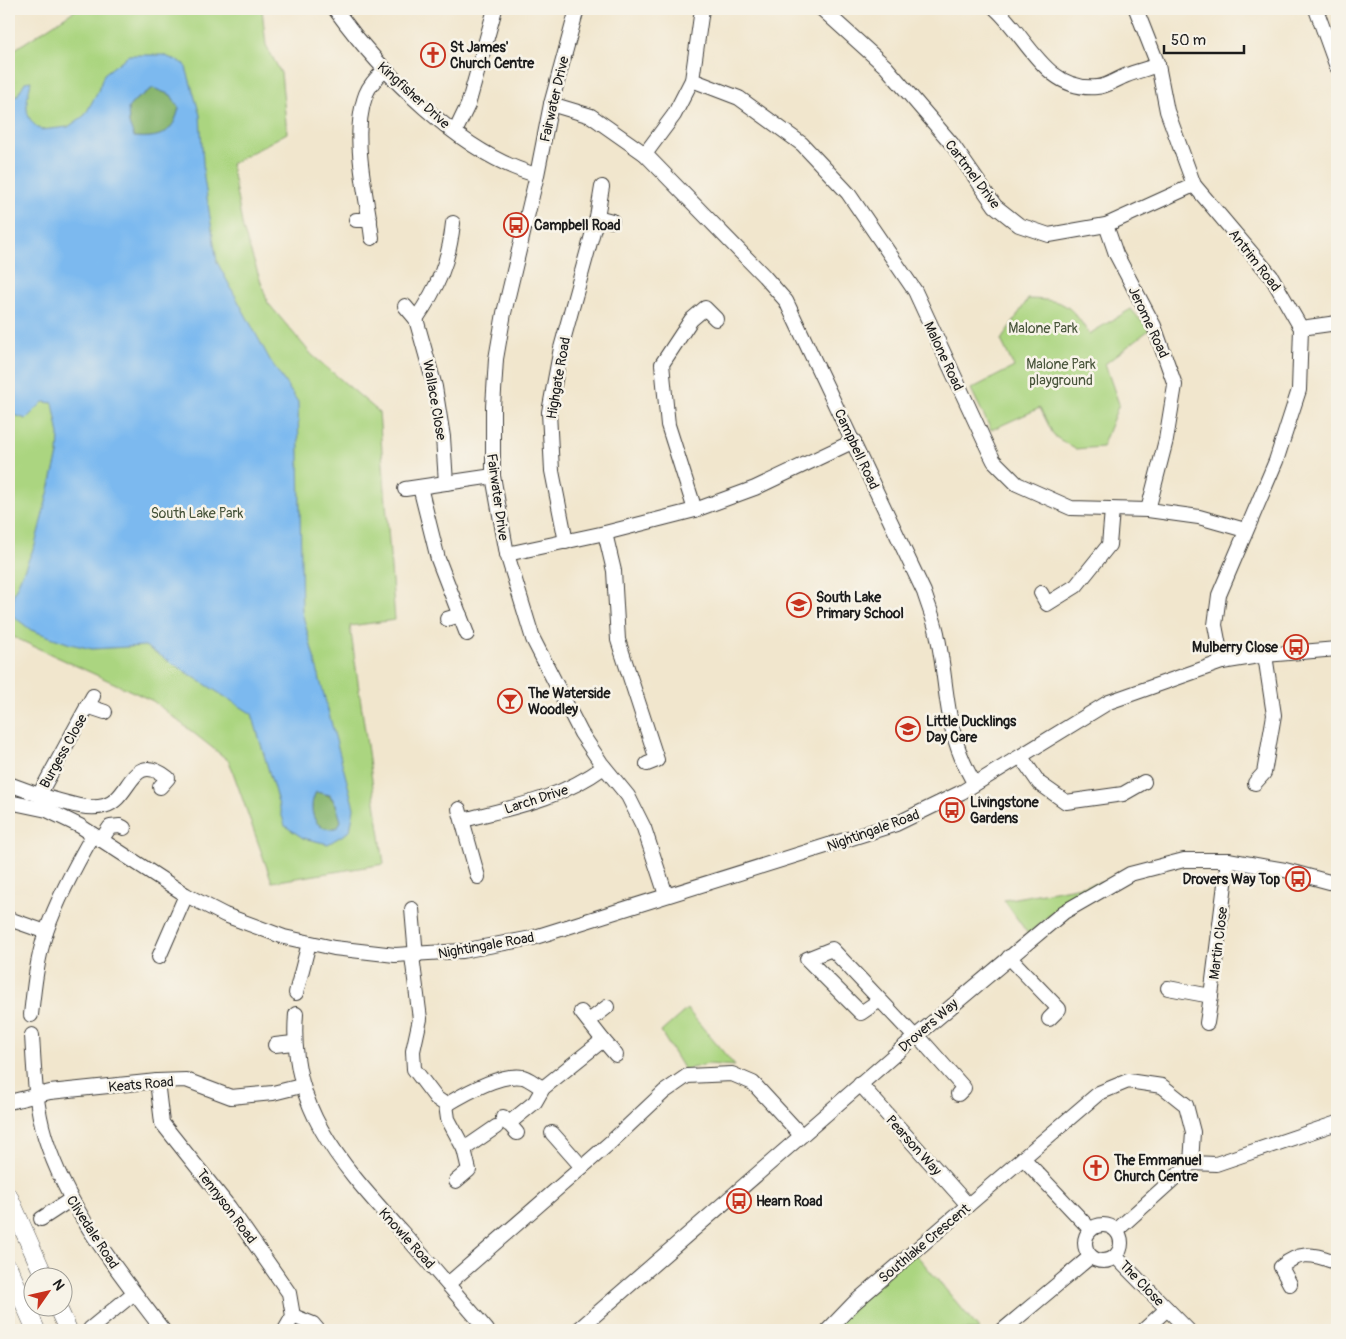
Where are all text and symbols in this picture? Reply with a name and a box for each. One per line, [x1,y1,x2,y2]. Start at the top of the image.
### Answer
scale bar [1164,22,1244,54]
text: 50 m [1171,31,1206,50]
place label: St James' Church Centre [450,39,535,72]
church icon: St James' Church Centre [420,42,446,68]
street label: Fairwater Drive [536,54,573,144]
street label: Kingfisher Drive [374,58,453,132]
street label: Cartmel Drive [941,137,1004,212]
bus stop icon: Campbell Road [503,212,529,238]
place label: Campbell Road [534,217,621,234]
street label: Antrim Road [1225,226,1284,295]
street label: Jerome Road [1125,284,1173,361]
street label: Malone Road [920,319,967,394]
park label: Malone Park [1008,320,1078,337]
street label: Highgate Road [543,336,574,420]
park label: Malone Park playground [1026,356,1096,389]
street label: Wallace Close [419,359,450,442]
street label: Campbell Road [831,406,883,492]
street label: Fairwater Drive [483,453,512,542]
park label: South Lake Park [151,505,243,522]
place label: South Lake Primary School [816,589,904,622]
school or university icon: South Lake Primary School [786,592,812,618]
bus stop icon: Mulberry Close [1283,634,1309,660]
place label: Mulberry Close [1192,639,1279,656]
place label: The Waterside Woodley [527,685,612,718]
bar icon: The Waterside Woodley [497,688,523,714]
street label: Burgess Close [36,711,91,791]
place label: Little Ducklings Day Care [926,713,1017,746]
school or university icon: Little Ducklings Day Care [895,716,921,742]
street label: Larch Drive [502,781,570,818]
place label: Livingstone Gardens [970,794,1040,827]
bus stop icon: Livingstone Gardens [939,797,965,823]
street label: Nightingale Road [824,806,922,855]
bus stop icon: Drovers Way Top [1285,866,1311,892]
place label: Drovers Way Top [1183,871,1280,888]
street label: Martin Close [1206,906,1231,980]
street label: Nightingale Road [437,929,536,962]
street label: Drovers Way [895,995,961,1056]
street label: Keats Road [108,1073,174,1096]
street label: Pearson Way [882,1112,945,1179]
place label: The Emmanuel Church Centre [1113,1152,1202,1185]
church icon: The Emmanuel Church Centre [1083,1155,1109,1181]
street label: Tennyson Road [193,1166,260,1247]
bus stop icon: Hearn Road [726,1188,752,1214]
street label: Clivedale Road [63,1193,123,1272]
place label: Hearn Road [756,1193,823,1210]
street label: Southlake Crescent [875,1200,974,1287]
street label: Knowle Road [375,1205,438,1272]
street label: The Close [1116,1257,1168,1310]
north arrow [22,1266,72,1316]
text: N [49,1276,68,1294]

